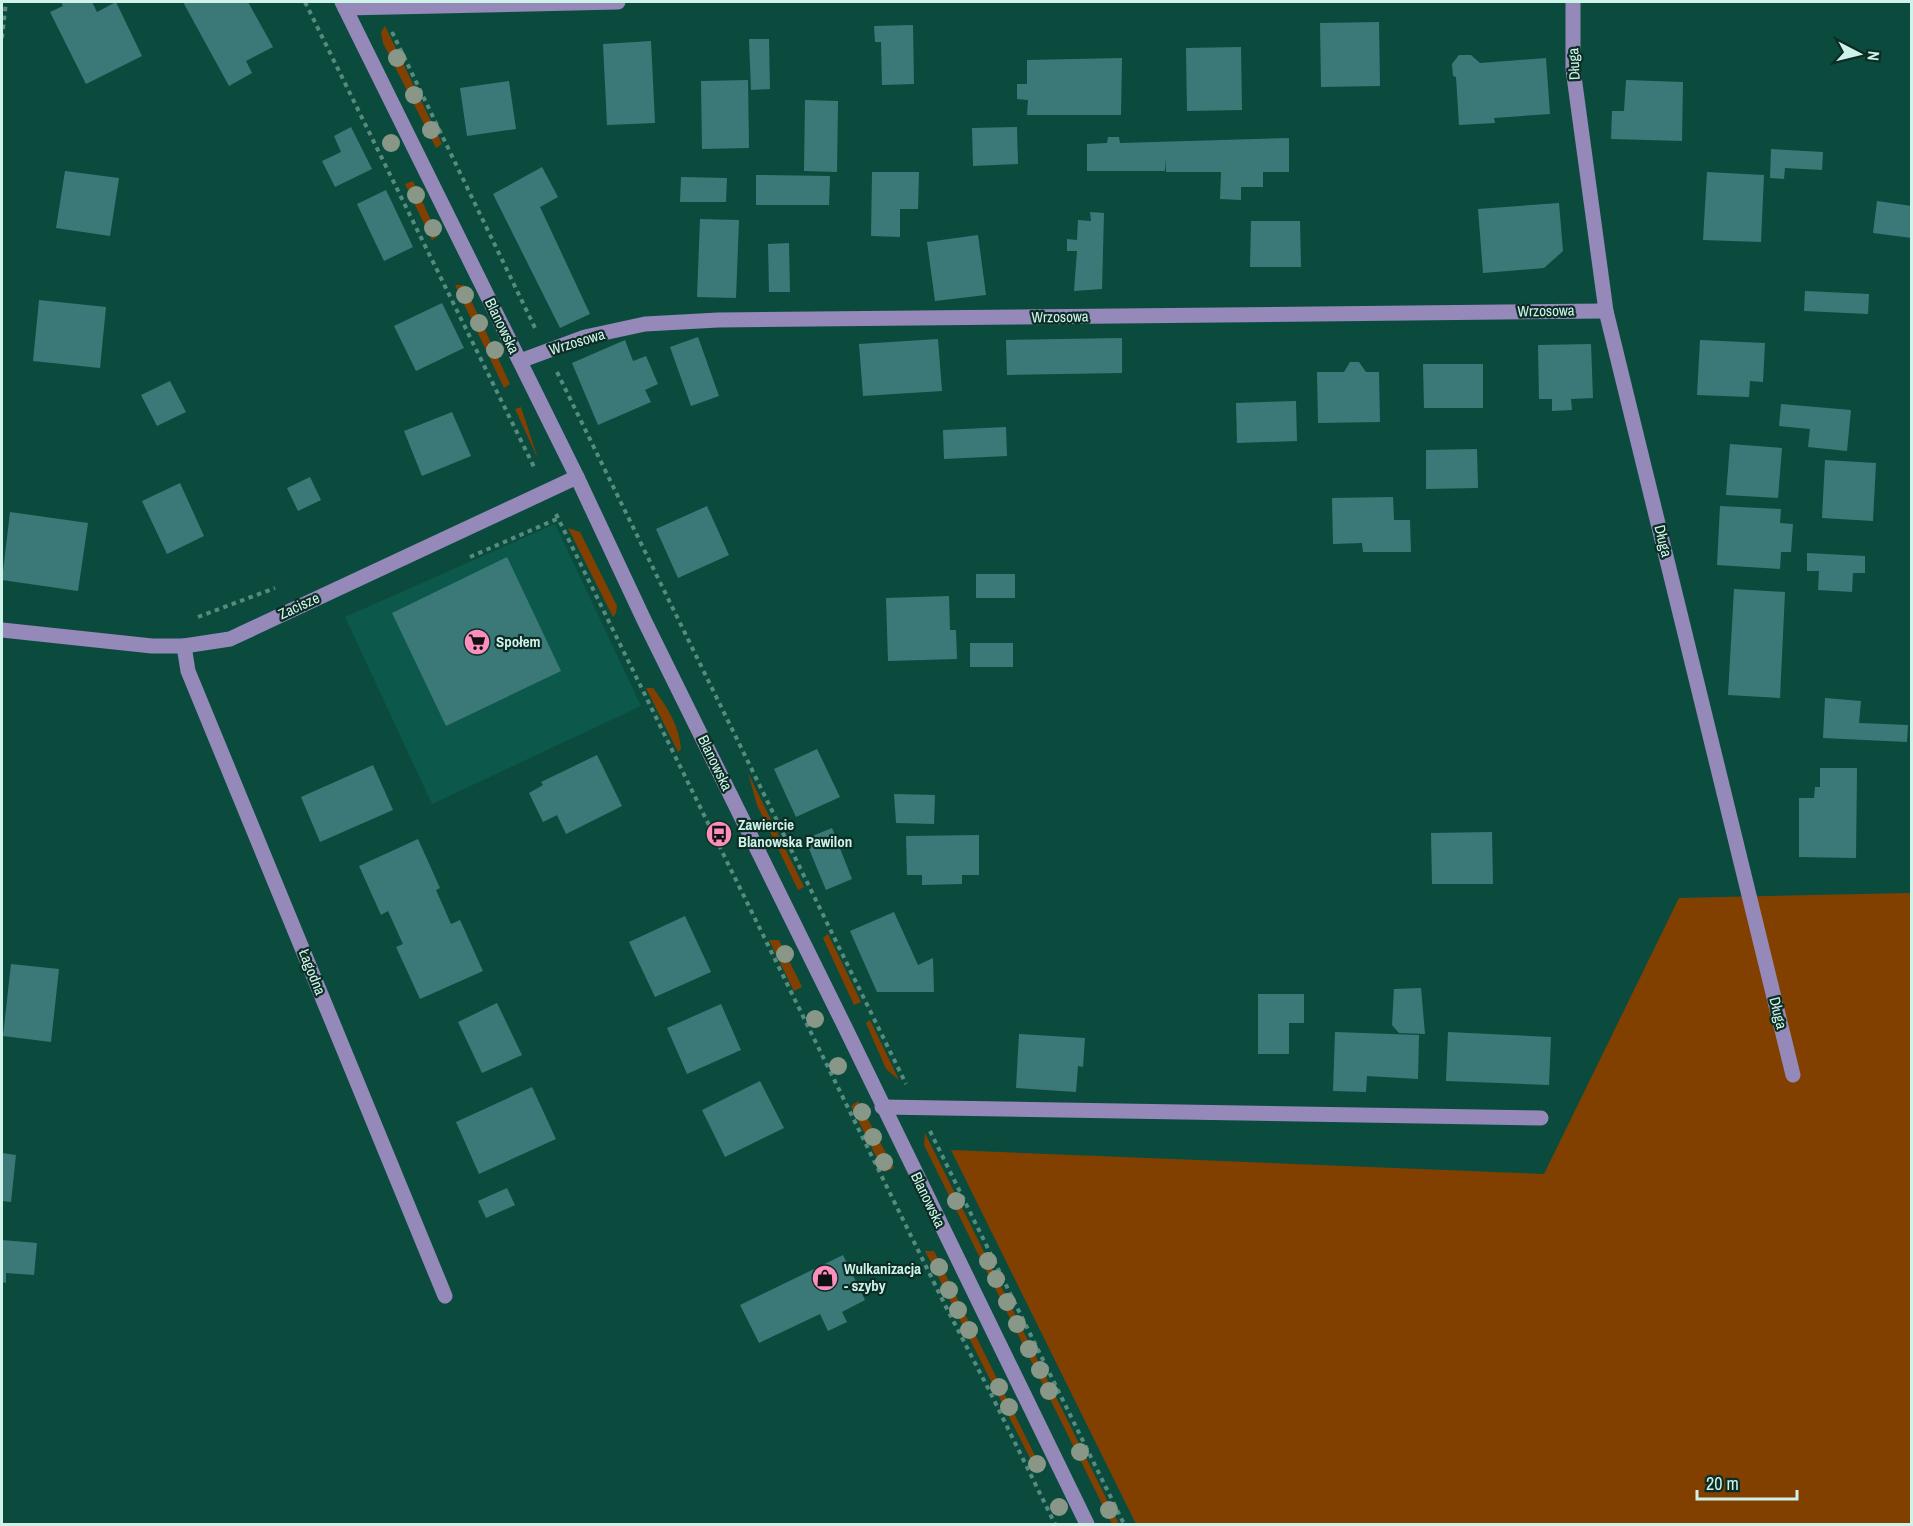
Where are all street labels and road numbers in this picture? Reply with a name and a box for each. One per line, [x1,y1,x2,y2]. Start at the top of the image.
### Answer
street label: Długa [1562,47,1585,81]
street label: Blanowska [480,294,525,357]
street label: Wrzosowa [1517,299,1575,321]
street label: Wrzosowa [1031,305,1089,327]
street label: Wrzosowa [546,323,607,360]
street label: Długa [1649,523,1678,559]
street label: Zacisze [275,587,323,624]
street label: Blanowska [693,731,738,794]
street label: Łagodna [294,946,331,998]
street label: Długa [1764,995,1793,1031]
street label: Blanowska [906,1168,951,1231]

